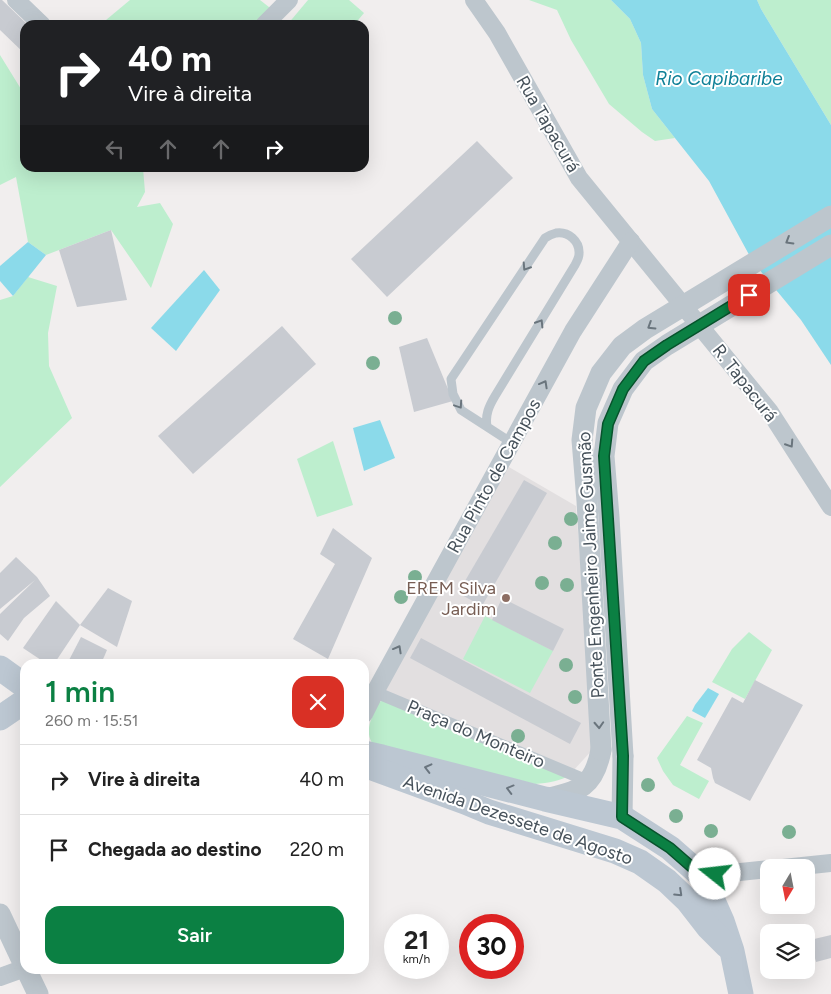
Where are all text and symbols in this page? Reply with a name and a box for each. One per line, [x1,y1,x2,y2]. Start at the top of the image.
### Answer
text: 40 m [128,38,212,80]
icon: right [45,40,110,105]
water label: Rio Capibaribe [655,67,783,90]
street label: Rua Tapacurá [512,72,584,176]
text: Vire à direita [128,80,252,107]
icon: left [101,135,129,163]
icon: ahead [154,135,182,163]
icon: ahead [207,135,235,163]
icon: right [260,135,288,163]
one-way arrow [786,235,795,245]
one-way arrow [522,262,532,271]
pin [728,274,770,316]
icon: arrive [735,281,763,309]
one-way arrow [534,319,543,328]
one-way arrow [647,319,656,329]
street label: R. Tapacurá [708,340,782,426]
one-way arrow [538,381,548,390]
street label: Rua Pinto de Campos [442,395,546,557]
one-way arrow [453,400,463,409]
street label: Ponte Engenheiro Jaime Gusmão [573,431,609,699]
one-way arrow [784,439,794,448]
place label: EREM Silva Jardim [406,577,496,620]
marker: EREM Silva Jardim [500,592,512,604]
one-way arrow [392,645,402,654]
text: 1 min [45,673,115,710]
button: close [292,676,344,728]
street label: Praça do Monteiro [404,695,548,773]
text: 260 m · 15:51 [45,711,138,730]
one-way arrow [594,721,605,729]
one-way arrow [423,763,432,774]
icon: right [45,766,73,794]
text: Vire à direita [88,768,200,791]
text: 40 m [299,768,344,791]
street label: Avenida Dezessete de Agosto [400,770,636,870]
one-way arrow [506,784,515,795]
icon: arrive [45,836,73,864]
text: Chegada ao destino [88,838,261,861]
text: 220 m [290,838,344,861]
position arrow [688,847,740,899]
north arrow [760,859,815,914]
map controls [760,859,815,979]
one-way arrow [673,887,682,896]
button: Sair [45,906,344,964]
speed limit sign: 30 [459,914,524,979]
button: layers [760,924,815,979]
text: 21 [404,925,429,955]
text: km/h [403,952,430,966]

